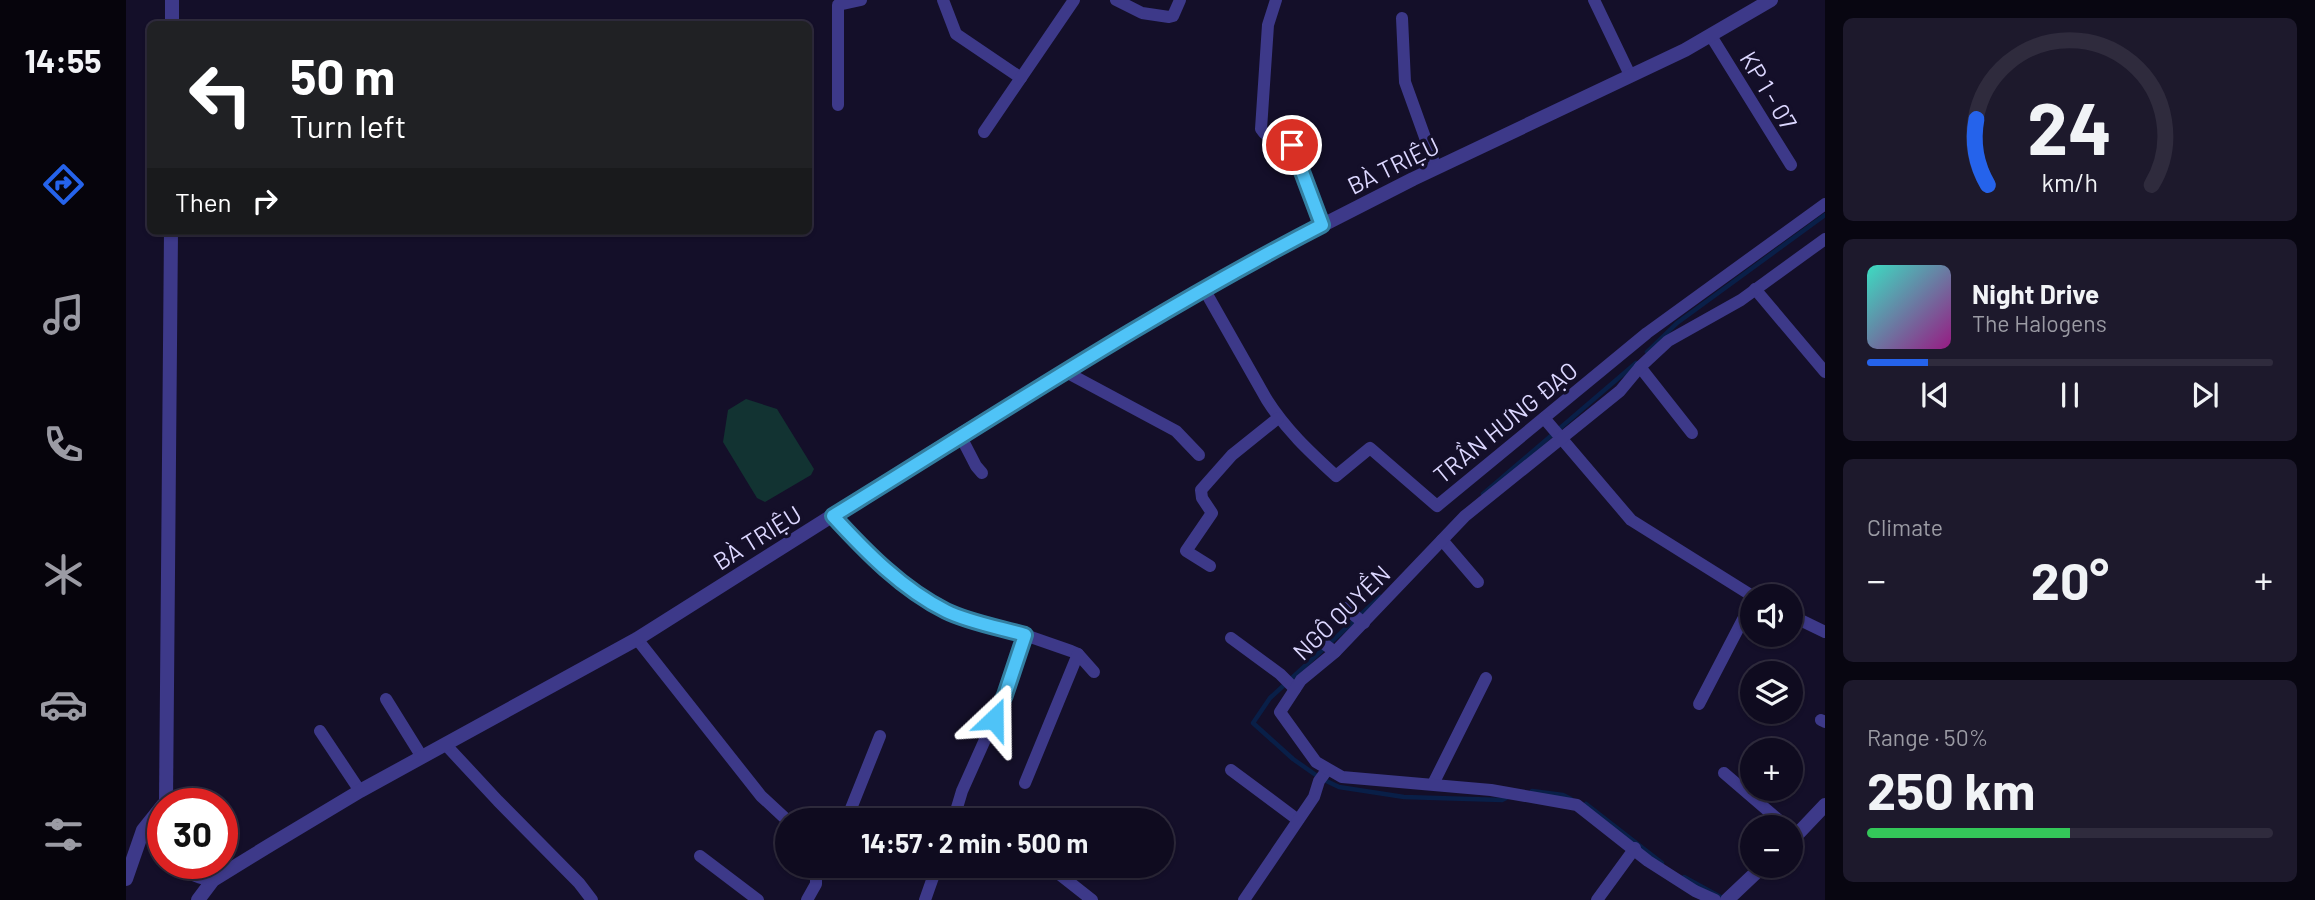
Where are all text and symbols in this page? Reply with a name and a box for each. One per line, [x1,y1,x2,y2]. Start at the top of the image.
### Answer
text: 14:55 [25,41,101,79]
text: 50 m [290,46,395,105]
street label: KP 1 - 07 [1734,46,1804,134]
icon: left [175,49,266,140]
text: 24 [2028,83,2112,171]
text: Turn left [290,106,407,144]
pin [1262,115,1322,175]
icon: arrive [1273,126,1311,164]
street label: BÀ TRIỆU [1342,130,1444,200]
icon: directions [39,160,88,209]
text: km/h [2042,167,2098,197]
icon: right [246,182,284,220]
text: Then [175,186,232,217]
text: Night Drive [1972,278,2099,309]
icon: music [39,290,88,339]
text: The Halogens [1972,309,2107,337]
street label: TRẦN HƯNG ĐẠO [1427,355,1583,489]
icon: previous [1916,376,1954,414]
icon: pause [2051,376,2089,414]
icon: next [2186,376,2224,414]
icon: phone [39,420,88,469]
street label: BÀ TRIỆU [708,499,806,575]
text: Climate [1867,513,1943,541]
text: 20° [2031,548,2109,610]
icon: climate [39,550,88,599]
text: − [1867,556,1886,602]
text: + [2254,556,2273,602]
street label: NGÔ QUYỀN [1286,558,1396,666]
map controls [1740,584,1803,878]
button: sound [1740,584,1803,647]
button: layers [1740,661,1803,724]
icon: car [39,680,88,729]
position arrow [957,682,1031,756]
text: Range · 50% [1867,723,1988,751]
button: + [1740,738,1803,801]
text: 250 km [1867,758,2035,820]
speed limit sign: 30 [147,788,238,879]
icon: filters [39,810,88,859]
button: − [1740,815,1803,878]
text: 14:57 · 2 min · 500 m [861,827,1088,858]

